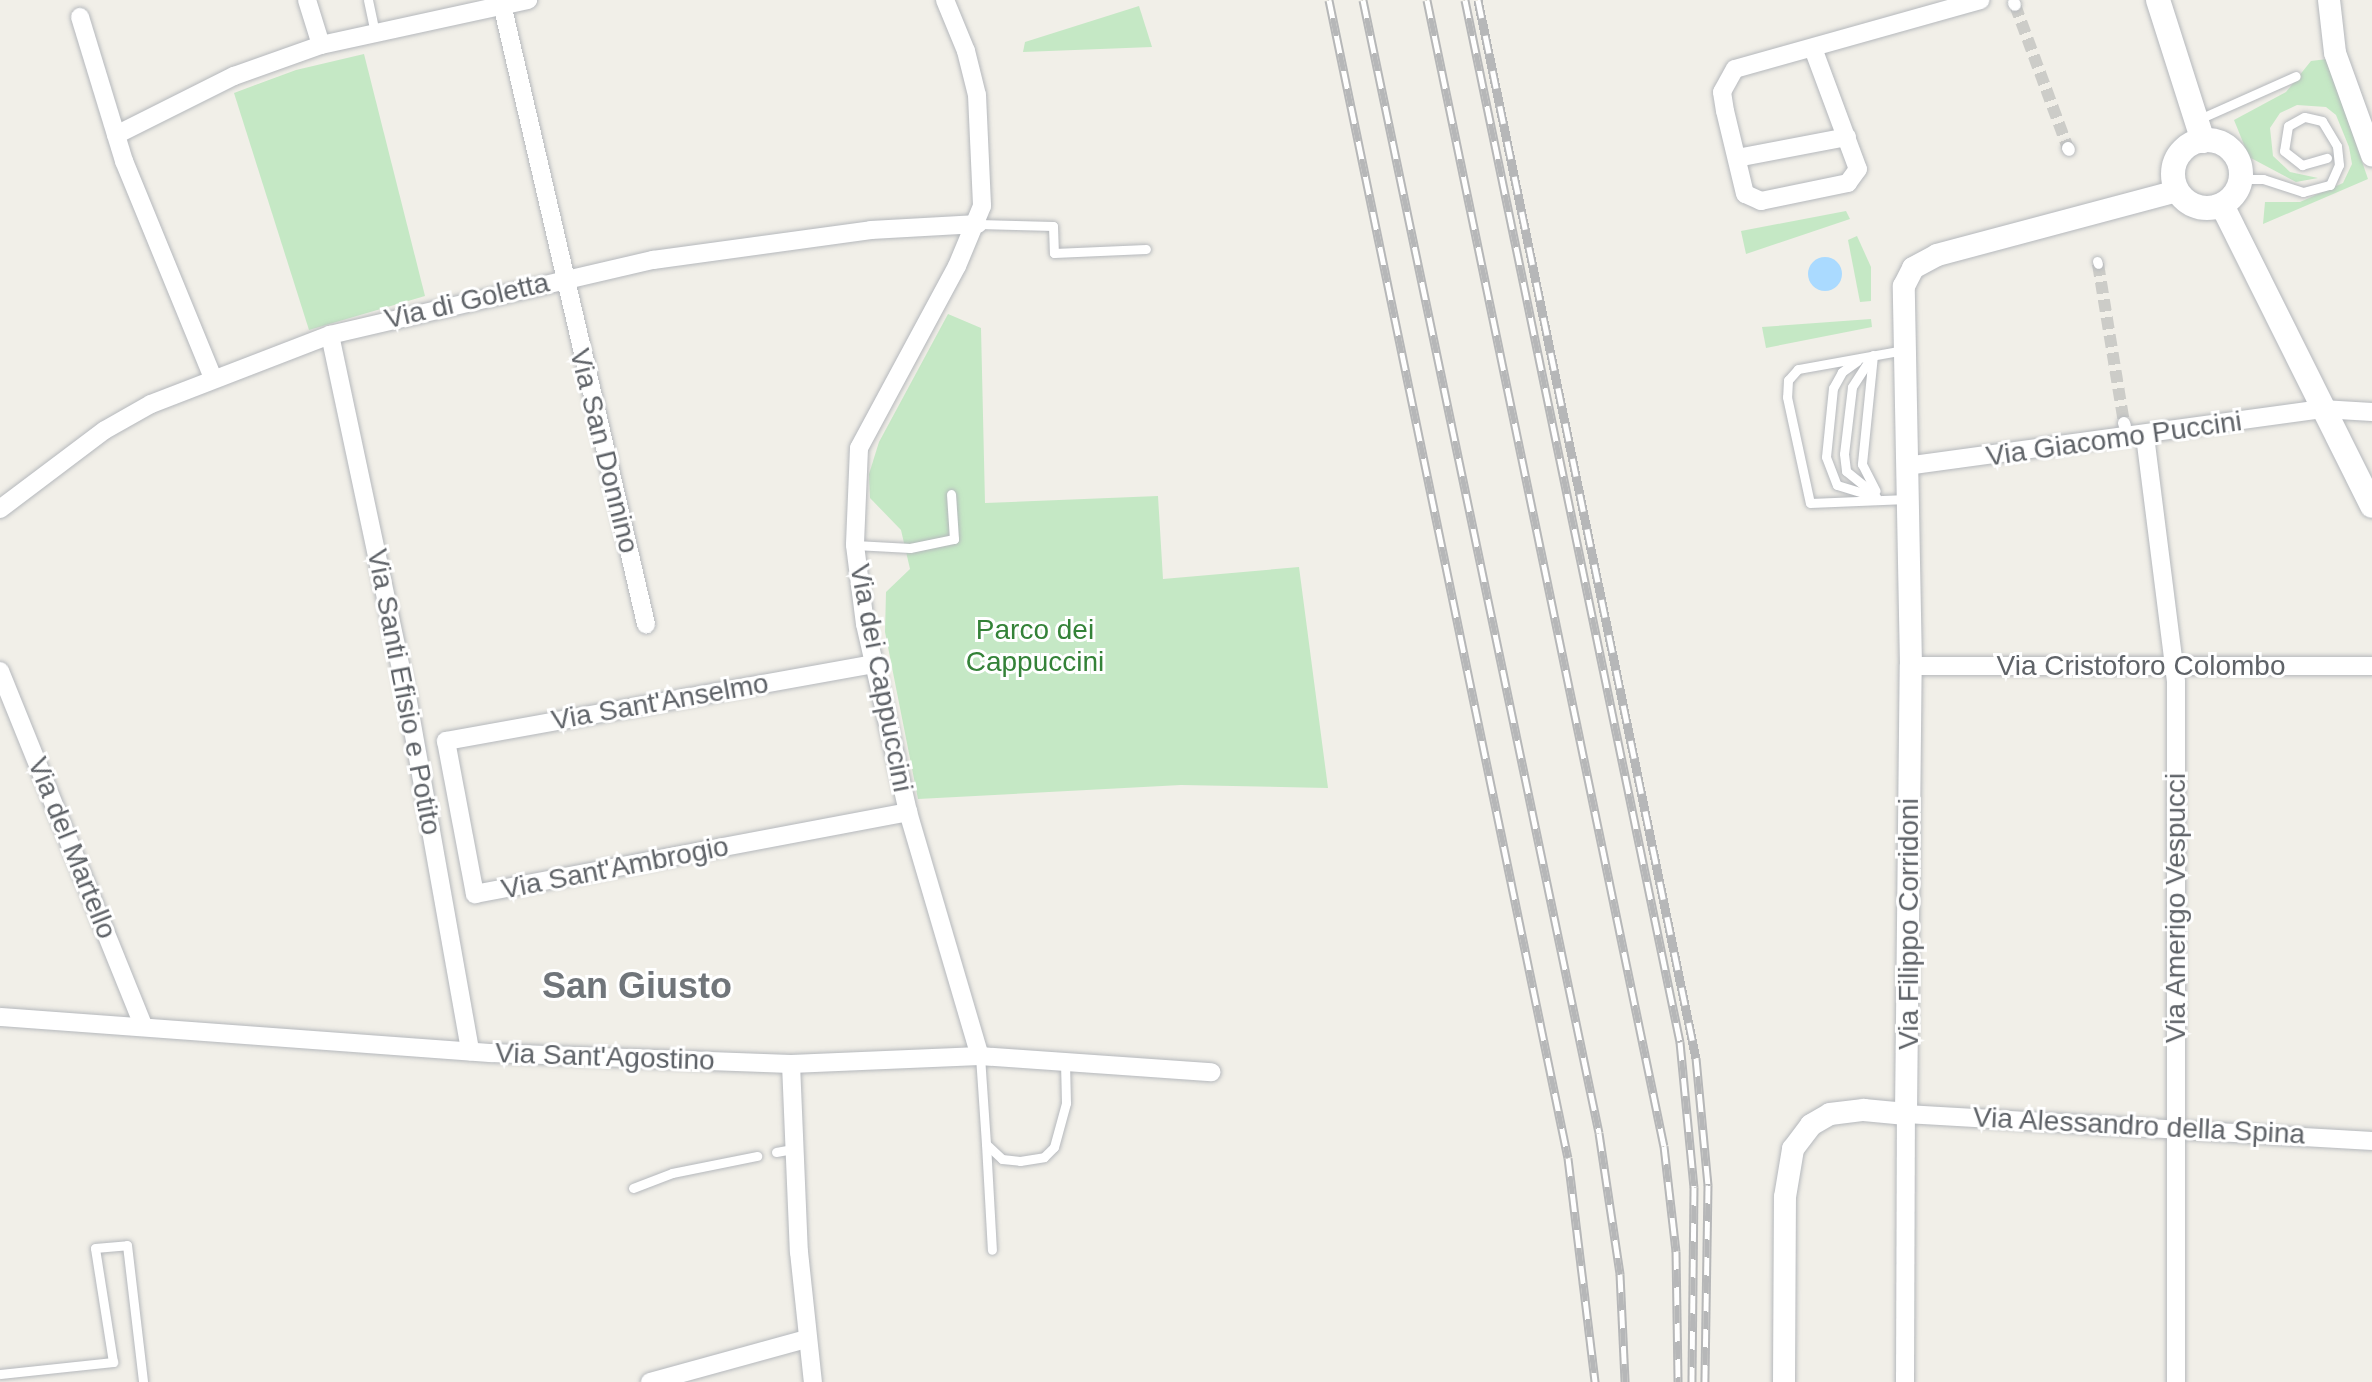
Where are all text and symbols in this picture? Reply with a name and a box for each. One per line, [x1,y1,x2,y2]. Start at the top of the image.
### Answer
street label: Via di Goletta [382,266,552,336]
street label: Via San Donnino [562,345,646,557]
street label: Via Giacomo Puccini [1984,404,2244,474]
street label: Via Santi Efisio e Potito [360,546,448,838]
street label: Via dei Cappuccini [842,561,920,795]
park label: Parco dei Cappuccini [966,613,1104,679]
street label: Via Cristoforo Colombo [1997,649,2285,683]
street label: Via Sant'Anselmo [549,666,771,738]
street label: Via del Martello [20,752,124,944]
street label: Via Amerigo Vespucci [2159,772,2193,1044]
street label: Via Filippo Corridoni [1892,798,1926,1050]
street label: Via Sant'Ambrogio [499,830,731,906]
district label: San Giusto [542,964,732,1008]
street label: Via Sant'Agostino [495,1036,715,1078]
street label: Via Alessandro della Spina [1971,1100,2307,1152]

